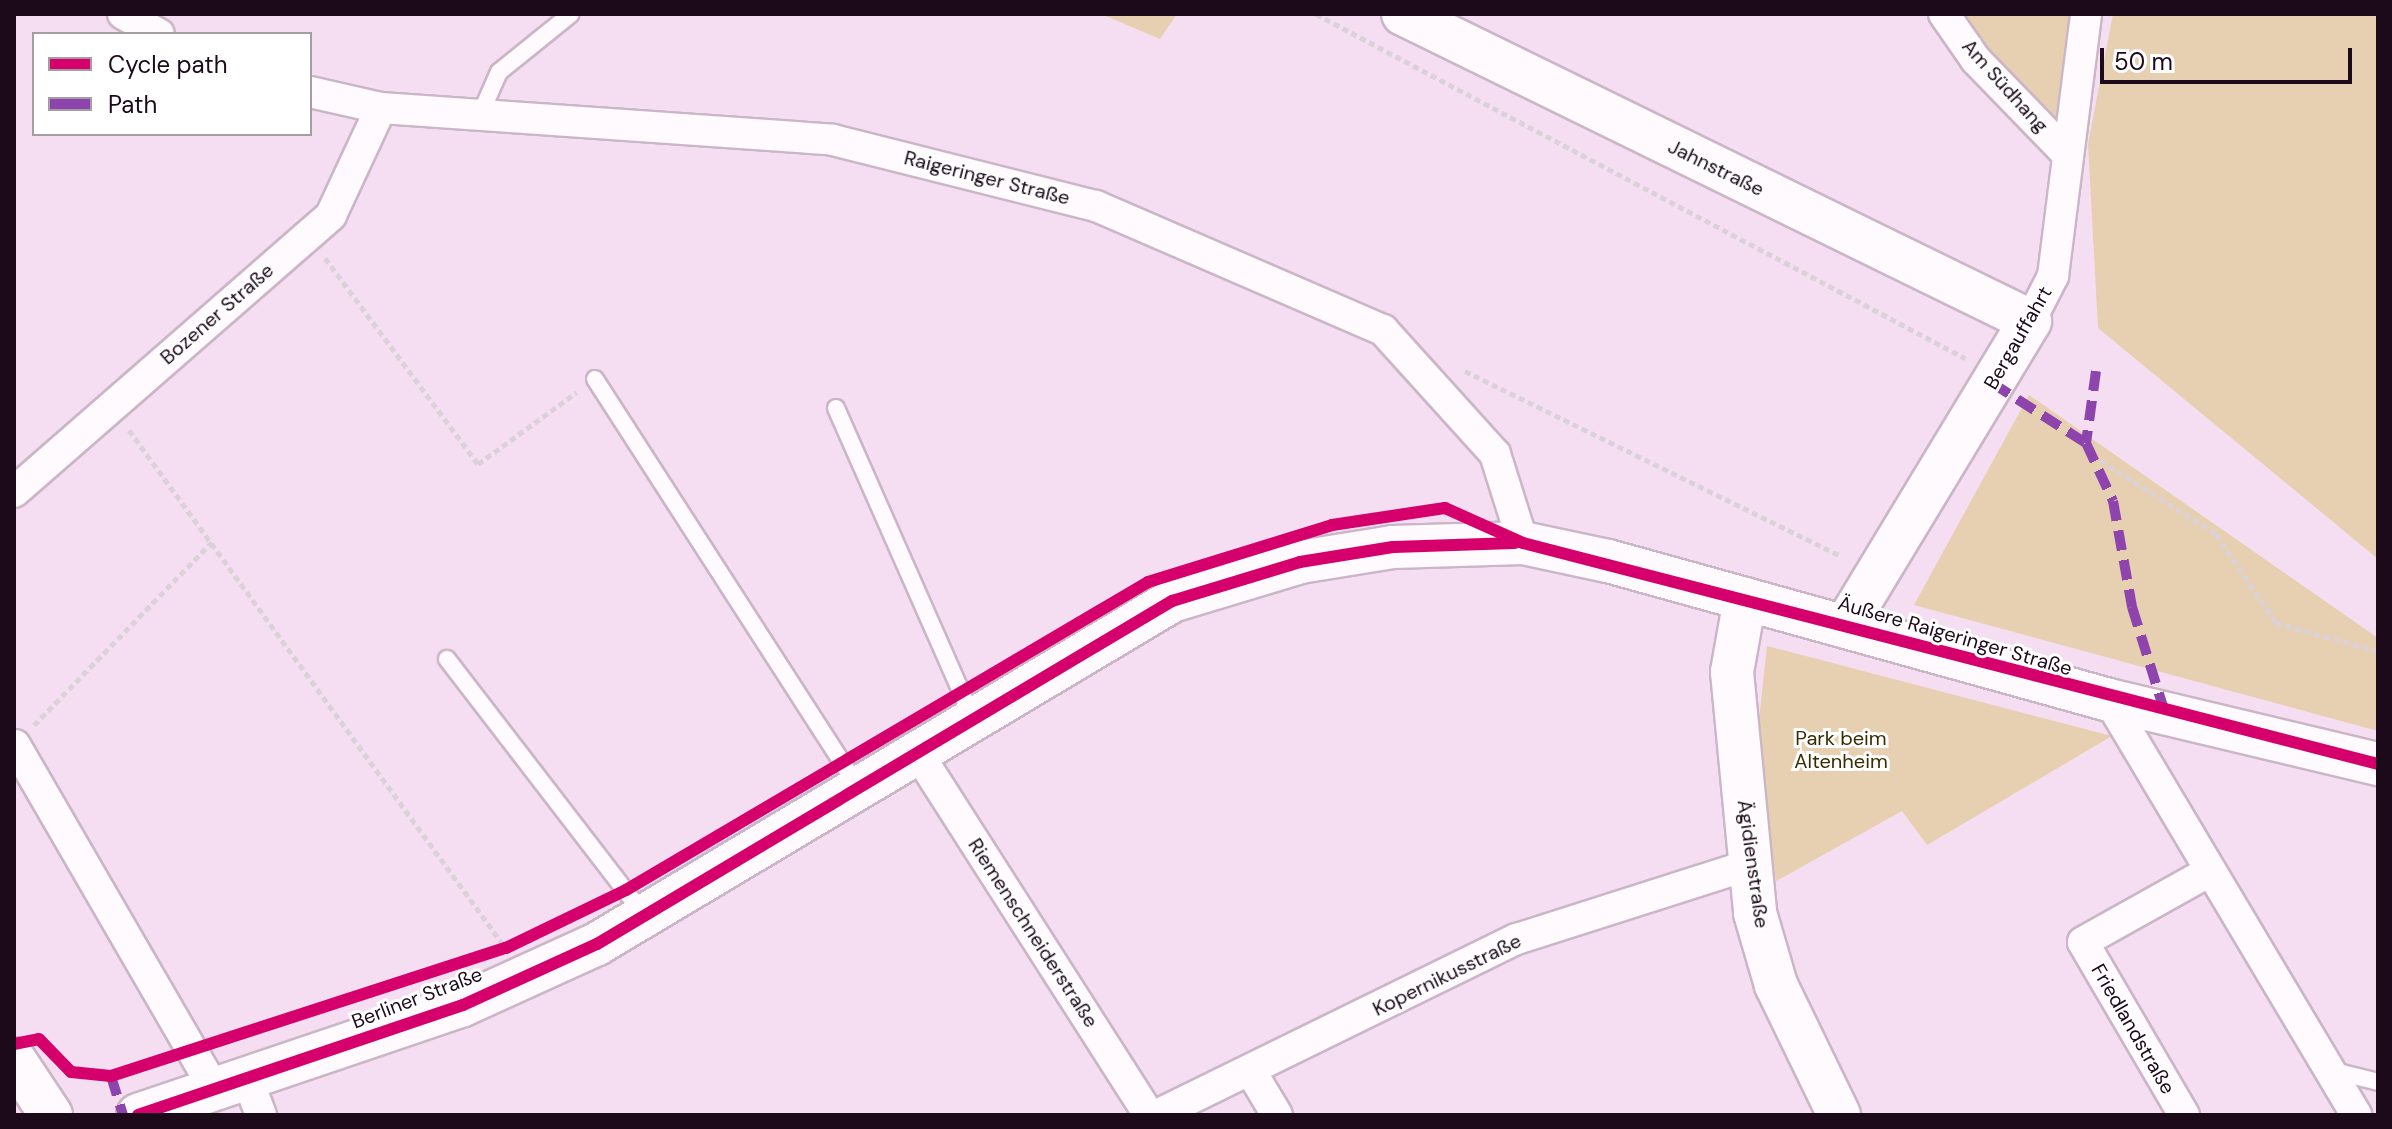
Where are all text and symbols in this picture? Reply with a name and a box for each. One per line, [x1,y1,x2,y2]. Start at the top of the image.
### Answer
legend [32,32,312,136]
scale bar [2104,32,2356,82]
street label: Am Südhang [1957,34,2053,138]
text: 50 m [2114,46,2173,77]
text: Cycle path [108,49,227,80]
text: Path [108,89,157,120]
street label: Jahnstraße [1664,134,1768,202]
street label: Raigeringer Straße [902,146,1072,210]
street label: Bozener Straße [156,258,278,370]
street label: Bergauffahrt [1979,282,2057,394]
street label: Äußere Raigeringer Straße [1835,591,2075,681]
park label: Park beim Altenheim [1794,727,1888,774]
street label: Ägidienstraße [1732,798,1774,930]
street label: Riemenschneiderstraße [963,834,1103,1032]
street label: Kopernikusstraße [1369,929,1525,1021]
street label: Friedlandstraße [2086,960,2180,1098]
street label: Berliner Straße [348,962,486,1034]

